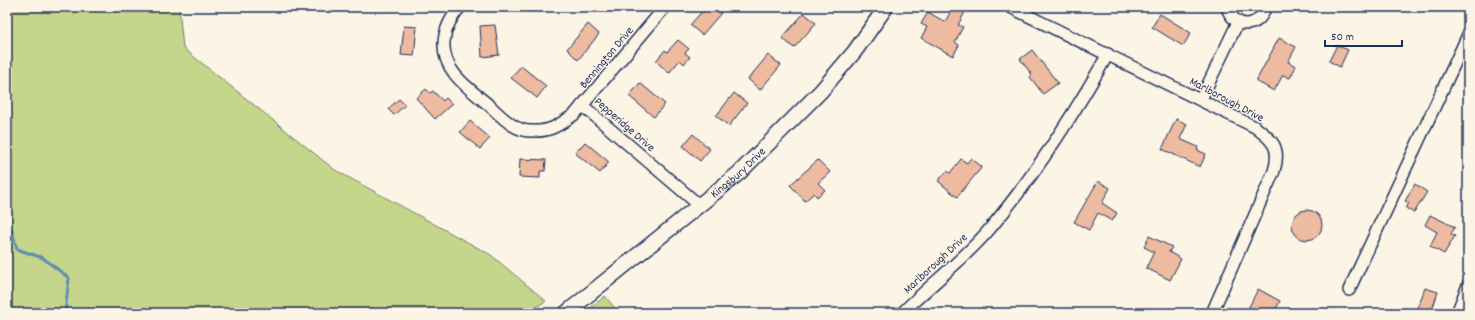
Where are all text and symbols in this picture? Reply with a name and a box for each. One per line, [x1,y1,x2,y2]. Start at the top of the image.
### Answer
scale bar [1325,22,1402,48]
street label: Bennington Drive [576,23,638,93]
text: 50 m [1331,29,1354,46]
street label: Marlborough Drive [1186,74,1267,127]
street label: Pepperidge Drive [590,94,658,156]
street label: Kingsbury Drive [707,144,770,203]
street label: Marlborough Drive [900,230,972,298]

